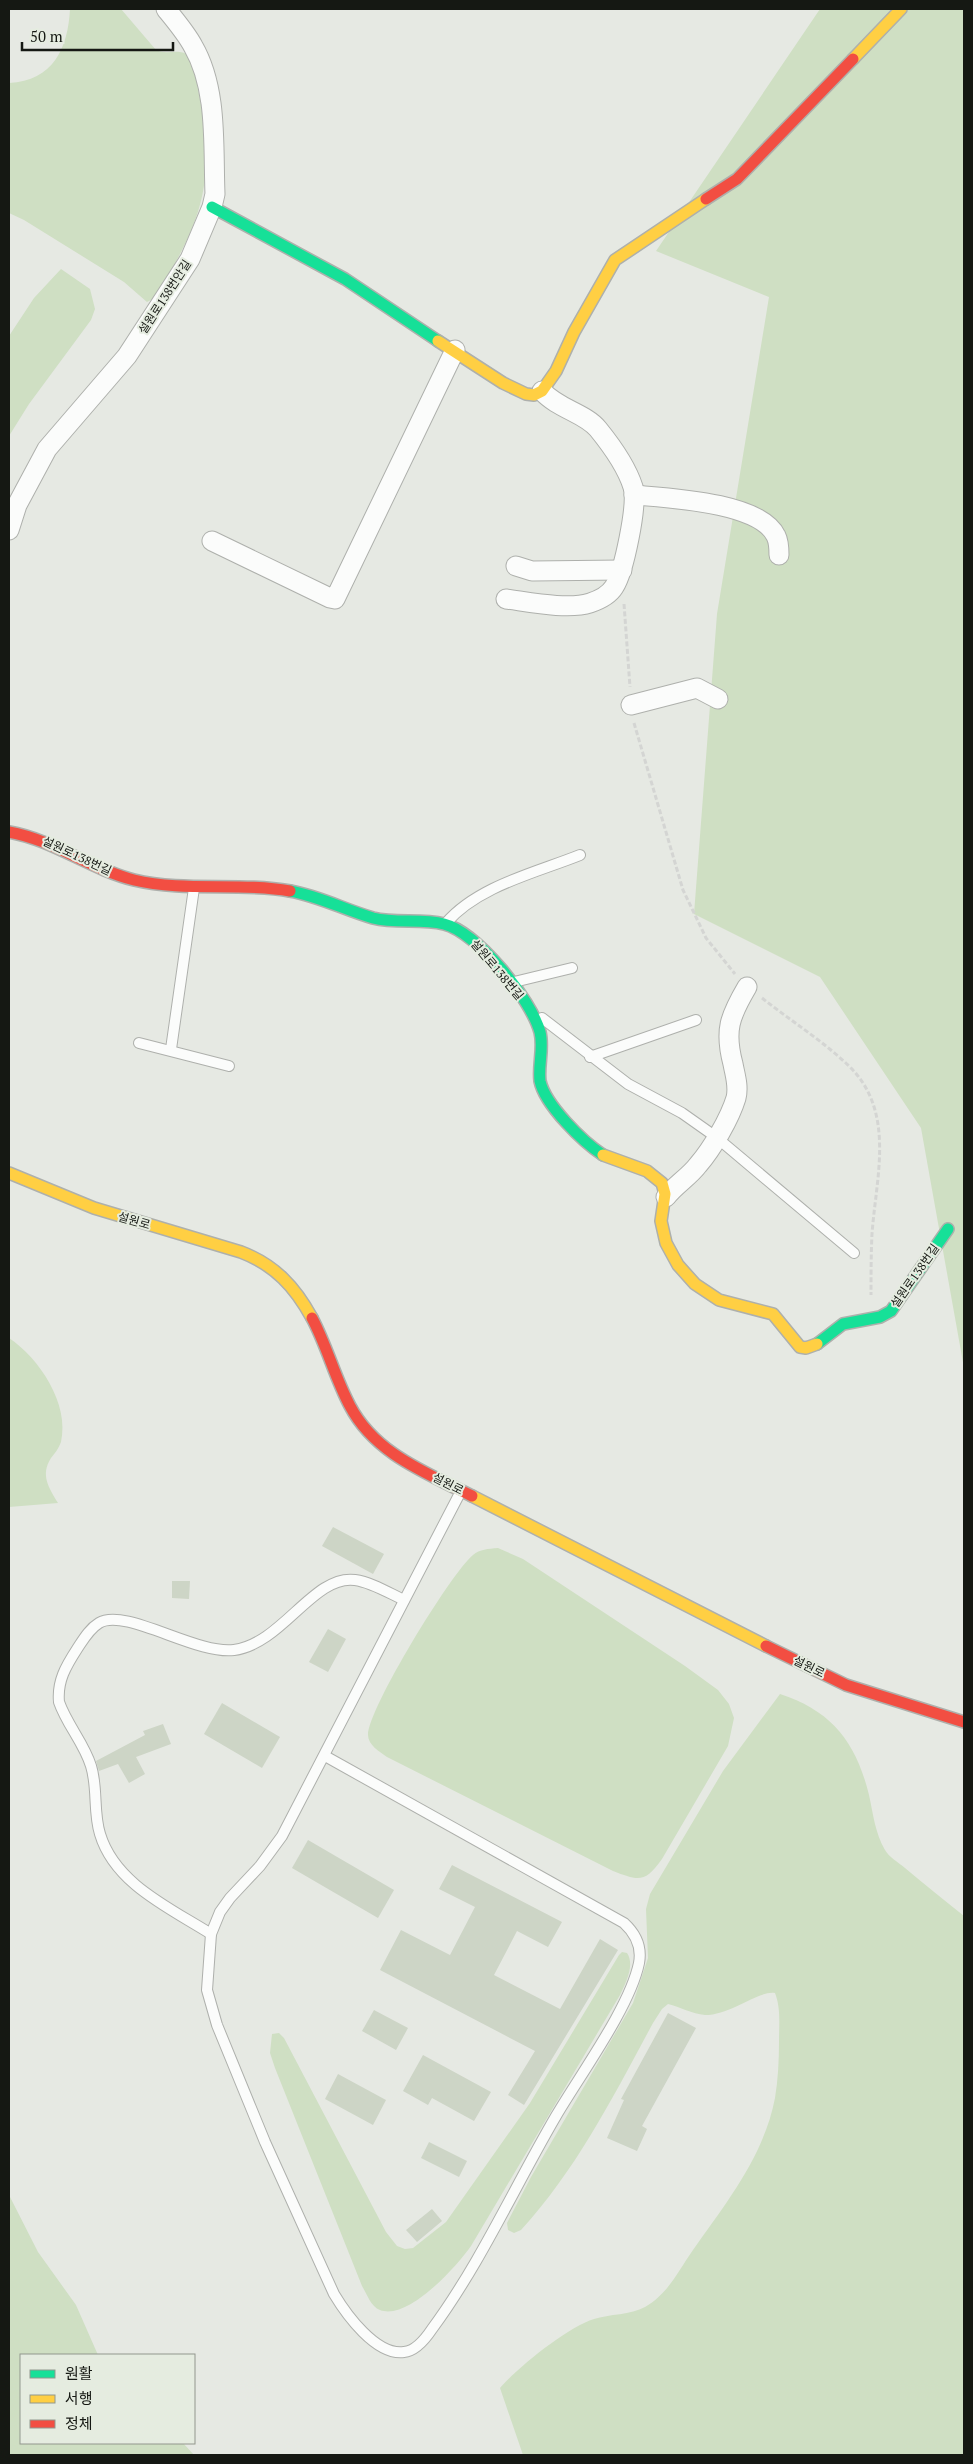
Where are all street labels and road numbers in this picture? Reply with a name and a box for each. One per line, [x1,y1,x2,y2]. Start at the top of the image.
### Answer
street label: 설원로138번안길 [135,257,194,337]
street label: 설원로138번길 [40,833,114,878]
street label: 설원로138번길 [468,936,527,1003]
street label: 설원로 [116,1209,152,1232]
street label: 설원로138번길 [887,1241,942,1310]
street label: 설원로 [430,1469,466,1498]
street label: 설원로 [791,1653,827,1681]

